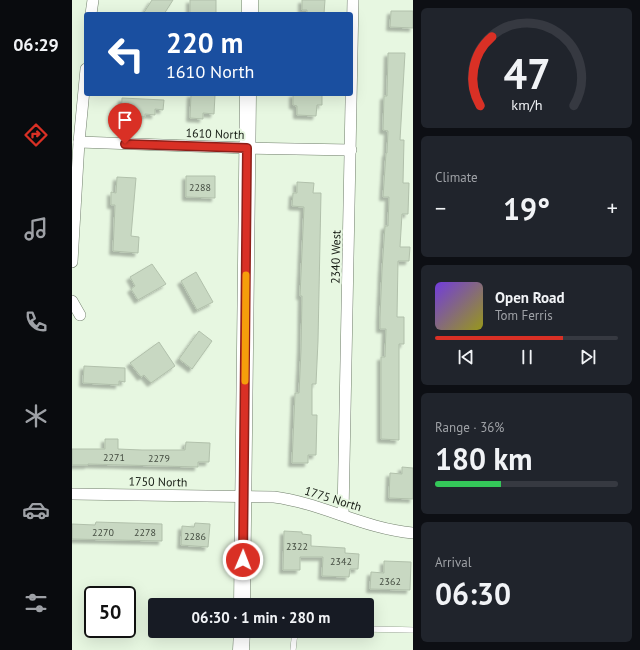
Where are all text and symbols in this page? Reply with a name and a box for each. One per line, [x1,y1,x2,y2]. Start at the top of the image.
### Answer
text: 220 m [166,24,243,61]
icon: left [100,28,152,80]
text: 06:29 [13,33,59,56]
text: 47 [503,47,550,100]
text: 1610 North [166,60,254,83]
text: km/h [511,95,542,114]
pin [108,103,142,144]
icon: arrive [114,109,136,131]
icon: directions [22,121,50,149]
street label: 1610 North [185,125,245,142]
text: Climate [435,169,478,186]
house number: 2288 [189,181,211,194]
text: 19° [503,189,550,228]
text: − [435,194,446,222]
text: + [607,194,618,222]
icon: music [22,215,50,243]
street label: 2340 West [328,230,343,284]
text: Open Road [495,288,565,307]
text: Tom Ferris [495,307,553,324]
icon: phone [22,308,50,336]
icon: previous [455,346,477,368]
icon: pause [516,346,538,368]
icon: next [577,346,599,368]
icon: climate [22,402,50,430]
text: Range · 36% [435,419,504,436]
text: 180 km [435,439,533,478]
house number: 2271 [103,451,125,464]
house number: 2279 [148,452,170,465]
street label: 1750 North [128,473,188,490]
street label: 1775 North [303,483,364,514]
icon: car [22,496,50,524]
house number: 2270 [92,526,114,539]
house number: 2278 [134,526,156,539]
house number: 2286 [184,530,206,543]
position arrow [222,539,264,581]
house number: 2322 [286,540,308,553]
text: Arrival [435,554,471,571]
house number: 2342 [330,555,352,568]
text: 06:30 [435,574,511,613]
house number: 2362 [379,575,401,588]
speed limit sign: 50 [84,586,136,638]
icon: filters [22,589,50,617]
text: 06:30 · 1 min · 280 m [192,608,330,627]

